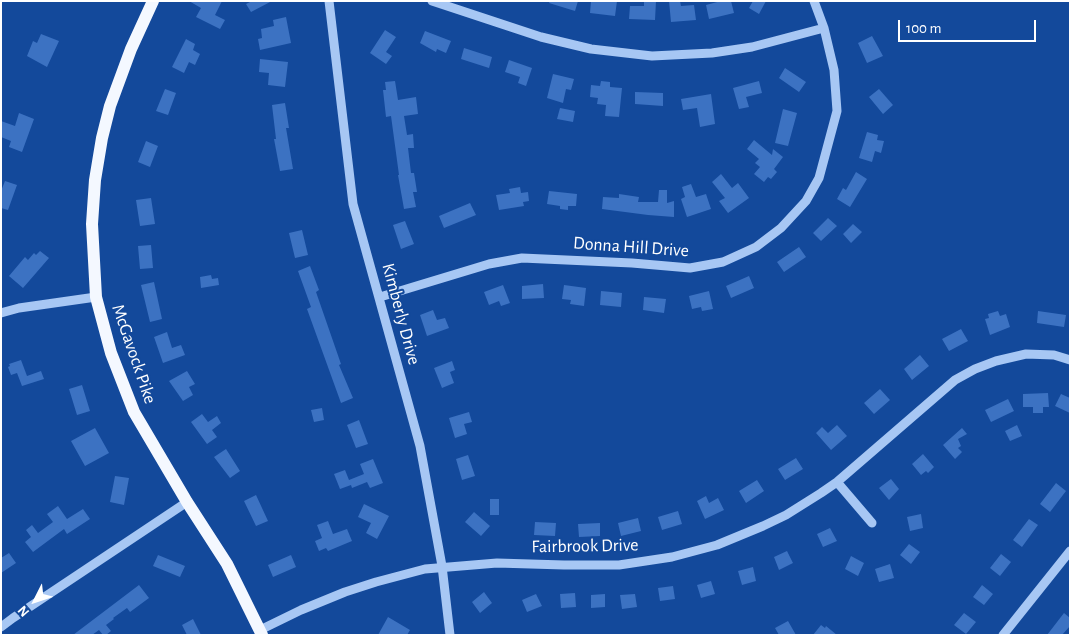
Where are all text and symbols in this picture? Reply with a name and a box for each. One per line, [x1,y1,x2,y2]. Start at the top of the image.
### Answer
scale bar [901,10,1038,42]
text: 100 m [906,21,941,36]
street label: Donna Hill Drive [572,232,690,262]
street label: Kimberly Drive [377,261,425,367]
street label: McGavock Pike [107,301,161,407]
street label: Fairbrook Drive [531,534,639,558]
north arrow [10,576,60,626]
text: N [15,603,32,619]

